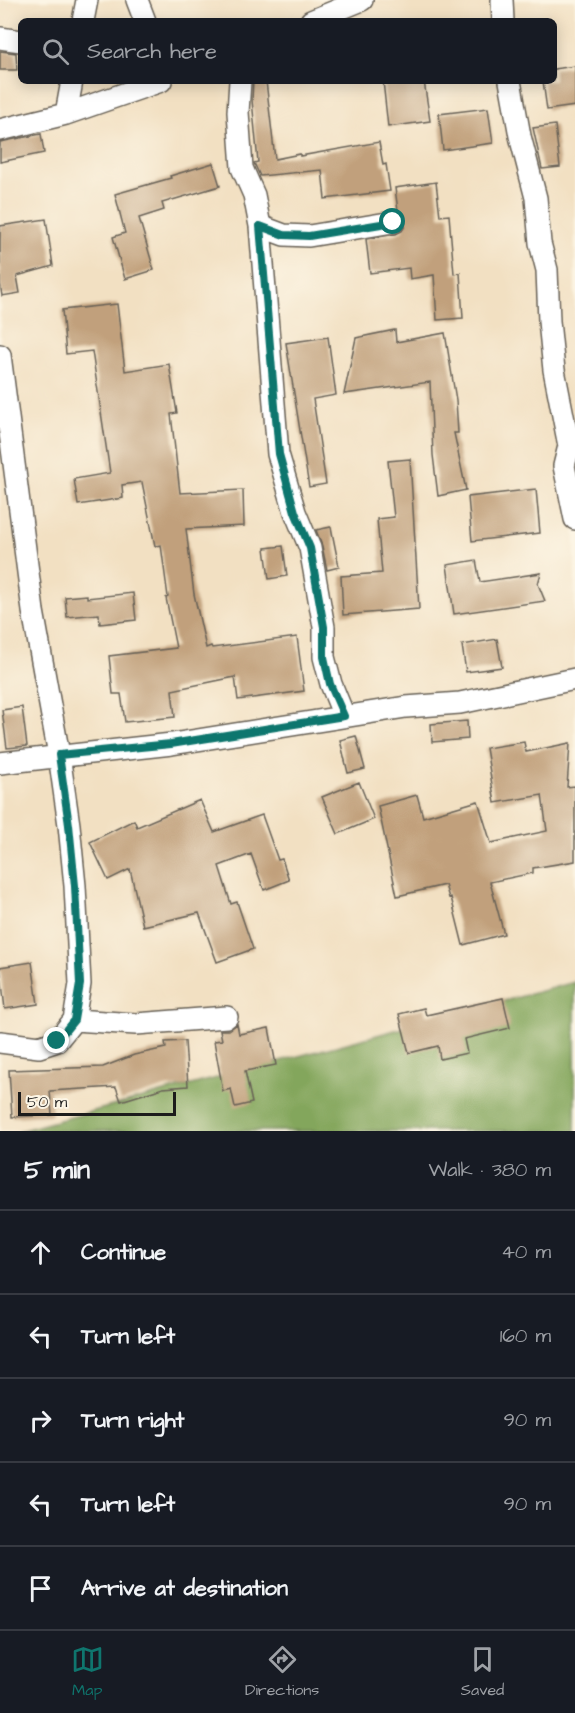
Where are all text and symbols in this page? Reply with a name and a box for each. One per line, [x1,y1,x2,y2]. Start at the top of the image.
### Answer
search box [18,18,557,84]
icon: search [39,35,72,68]
text: Search here [87,36,217,67]
route start [379,208,405,234]
route end [43,1027,69,1053]
scale bar [18,1089,176,1116]
text: 50 m [27,1091,67,1113]
text: 5 min [24,1152,90,1188]
text: Walk · 380 m [428,1156,551,1184]
icon: ahead [24,1236,57,1269]
text: Continue [81,1237,166,1268]
text: 40 m [501,1238,551,1266]
icon: left [24,1320,57,1353]
text: Turn left [81,1321,175,1352]
text: 160 m [500,1322,551,1350]
icon: right [24,1404,57,1437]
text: Turn right [81,1405,184,1436]
text: 90 m [503,1406,551,1434]
icon: left [24,1488,57,1521]
text: Turn left [81,1489,175,1520]
text: 90 m [503,1490,551,1518]
icon: arrive [24,1572,57,1605]
text: Arrive at destination [81,1573,288,1604]
tab: Map [71,1643,104,1701]
tab: Directions [245,1643,319,1701]
tab: Saved [461,1643,504,1701]

